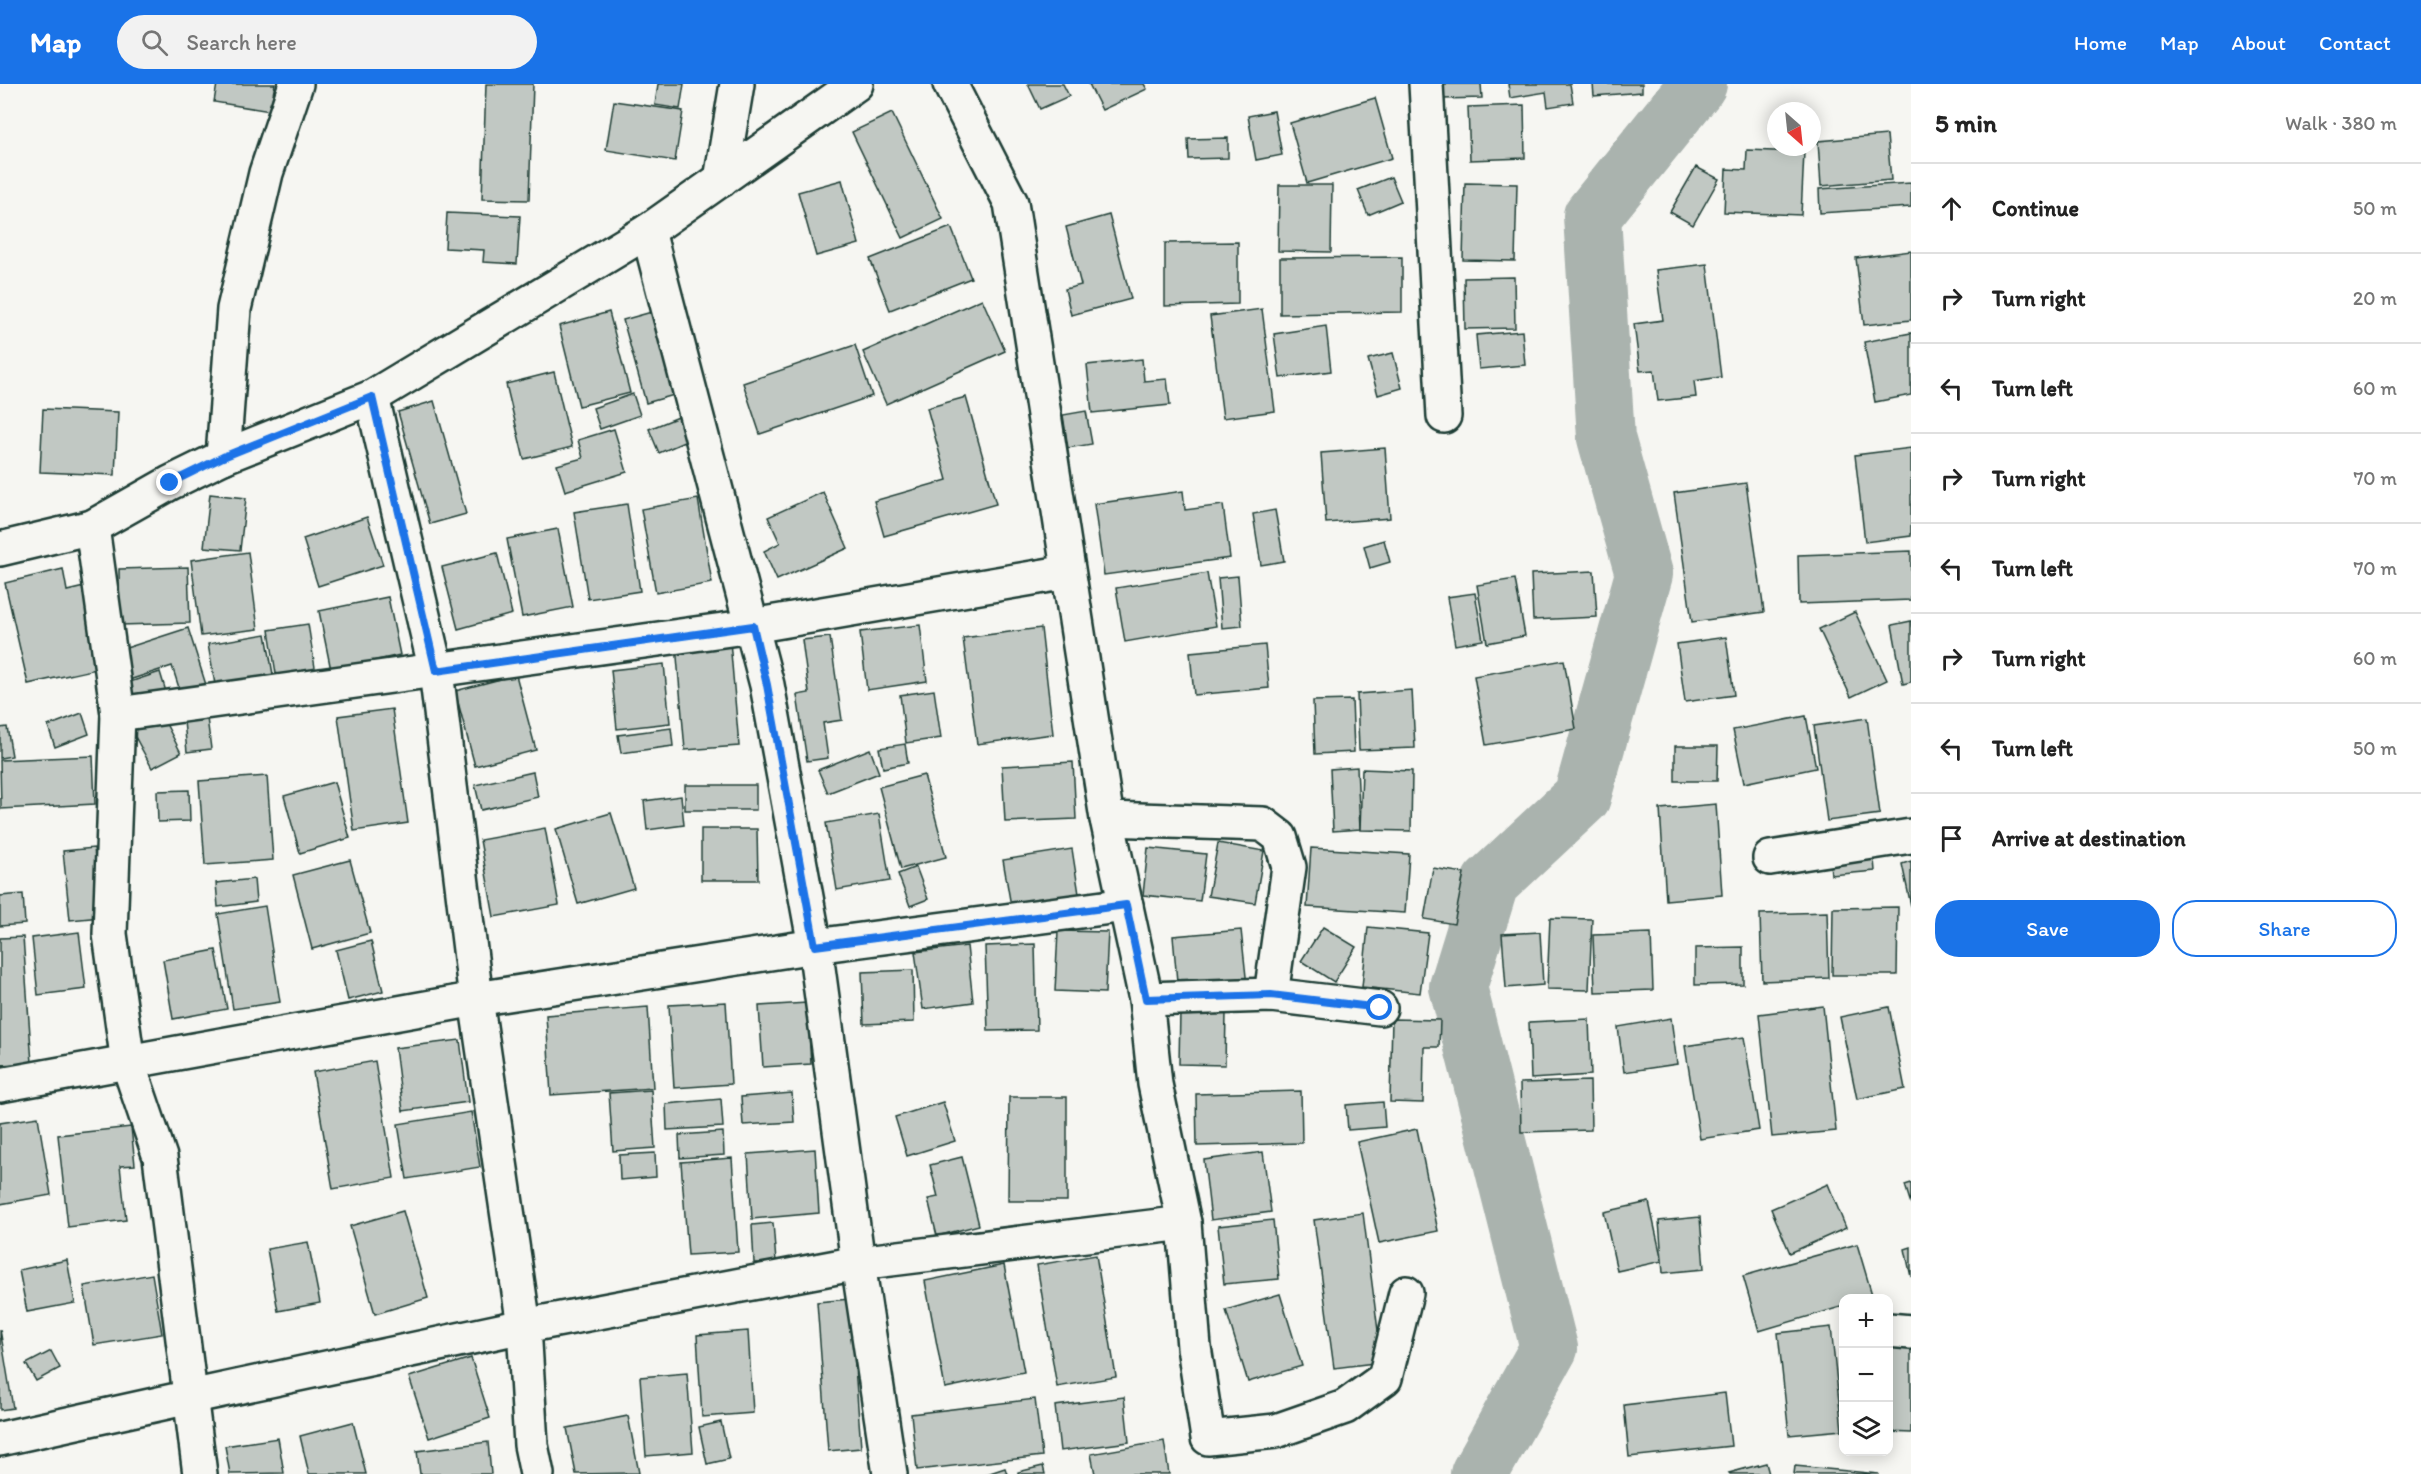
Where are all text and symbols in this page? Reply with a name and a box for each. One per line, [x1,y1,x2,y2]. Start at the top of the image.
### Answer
search box [117,15,537,69]
text: Map [30,25,81,59]
icon: search [138,26,171,59]
text: Search here [186,29,297,56]
text: Home [2074,30,2127,55]
text: Map [2160,30,2199,55]
text: About [2232,30,2286,55]
text: Contact [2319,30,2391,55]
north arrow [1767,102,1821,156]
text: 5 min [1935,107,1997,139]
text: Walk · 380 m [2285,111,2397,135]
icon: ahead [1935,192,1968,225]
text: Continue [1992,195,2079,222]
text: 50 m [2353,196,2397,220]
icon: right [1935,282,1968,315]
text: Turn right [1992,285,2086,312]
text: 20 m [2353,286,2397,310]
icon: left [1935,372,1968,405]
text: Turn left [1992,375,2073,402]
text: 60 m [2353,376,2397,400]
icon: right [1935,462,1968,495]
text: Turn right [1992,465,2086,492]
text: 70 m [2353,466,2397,490]
route end [156,469,182,495]
icon: left [1935,552,1968,585]
text: Turn left [1992,555,2073,582]
text: 70 m [2353,556,2397,580]
icon: right [1935,642,1968,675]
text: Turn right [1992,645,2086,672]
text: 60 m [2353,646,2397,670]
icon: left [1935,732,1968,765]
text: Turn left [1992,735,2073,762]
text: 50 m [2353,736,2397,760]
icon: arrive [1935,822,1968,855]
text: Arrive at destination [1992,825,2186,852]
button: Save [1935,900,2160,957]
button: Share [2172,900,2397,957]
route start [1366,994,1392,1020]
map controls [1839,1294,1893,1456]
button: + [1839,1294,1893,1348]
button: − [1839,1348,1893,1402]
button: layers [1839,1402,1893,1456]

